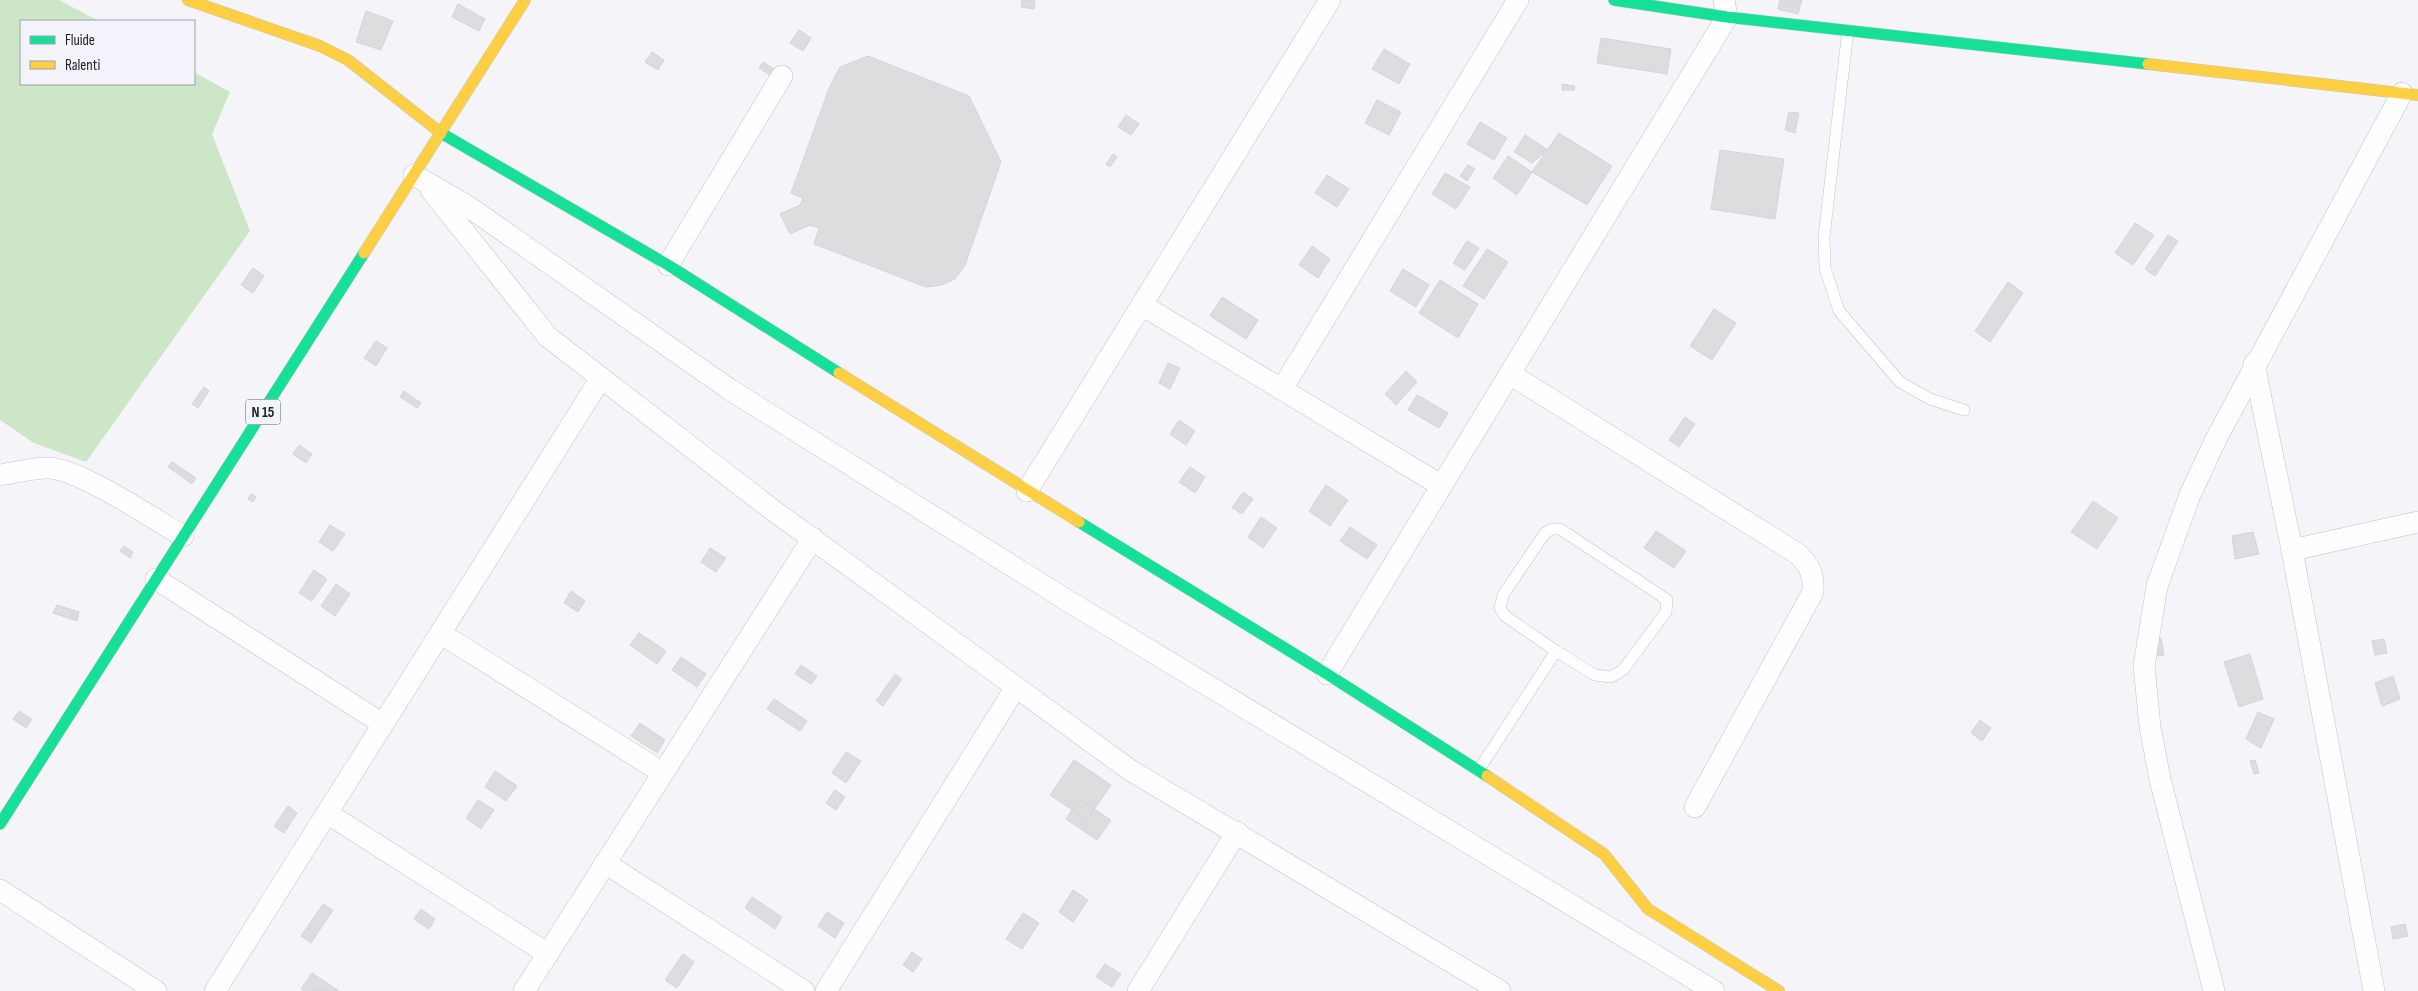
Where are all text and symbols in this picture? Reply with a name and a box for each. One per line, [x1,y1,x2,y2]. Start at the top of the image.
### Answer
legend [20,20,195,85]
text: Fluide [65,31,95,50]
text: Ralenti [65,56,100,75]
road number: N 15 [246,400,280,424]

